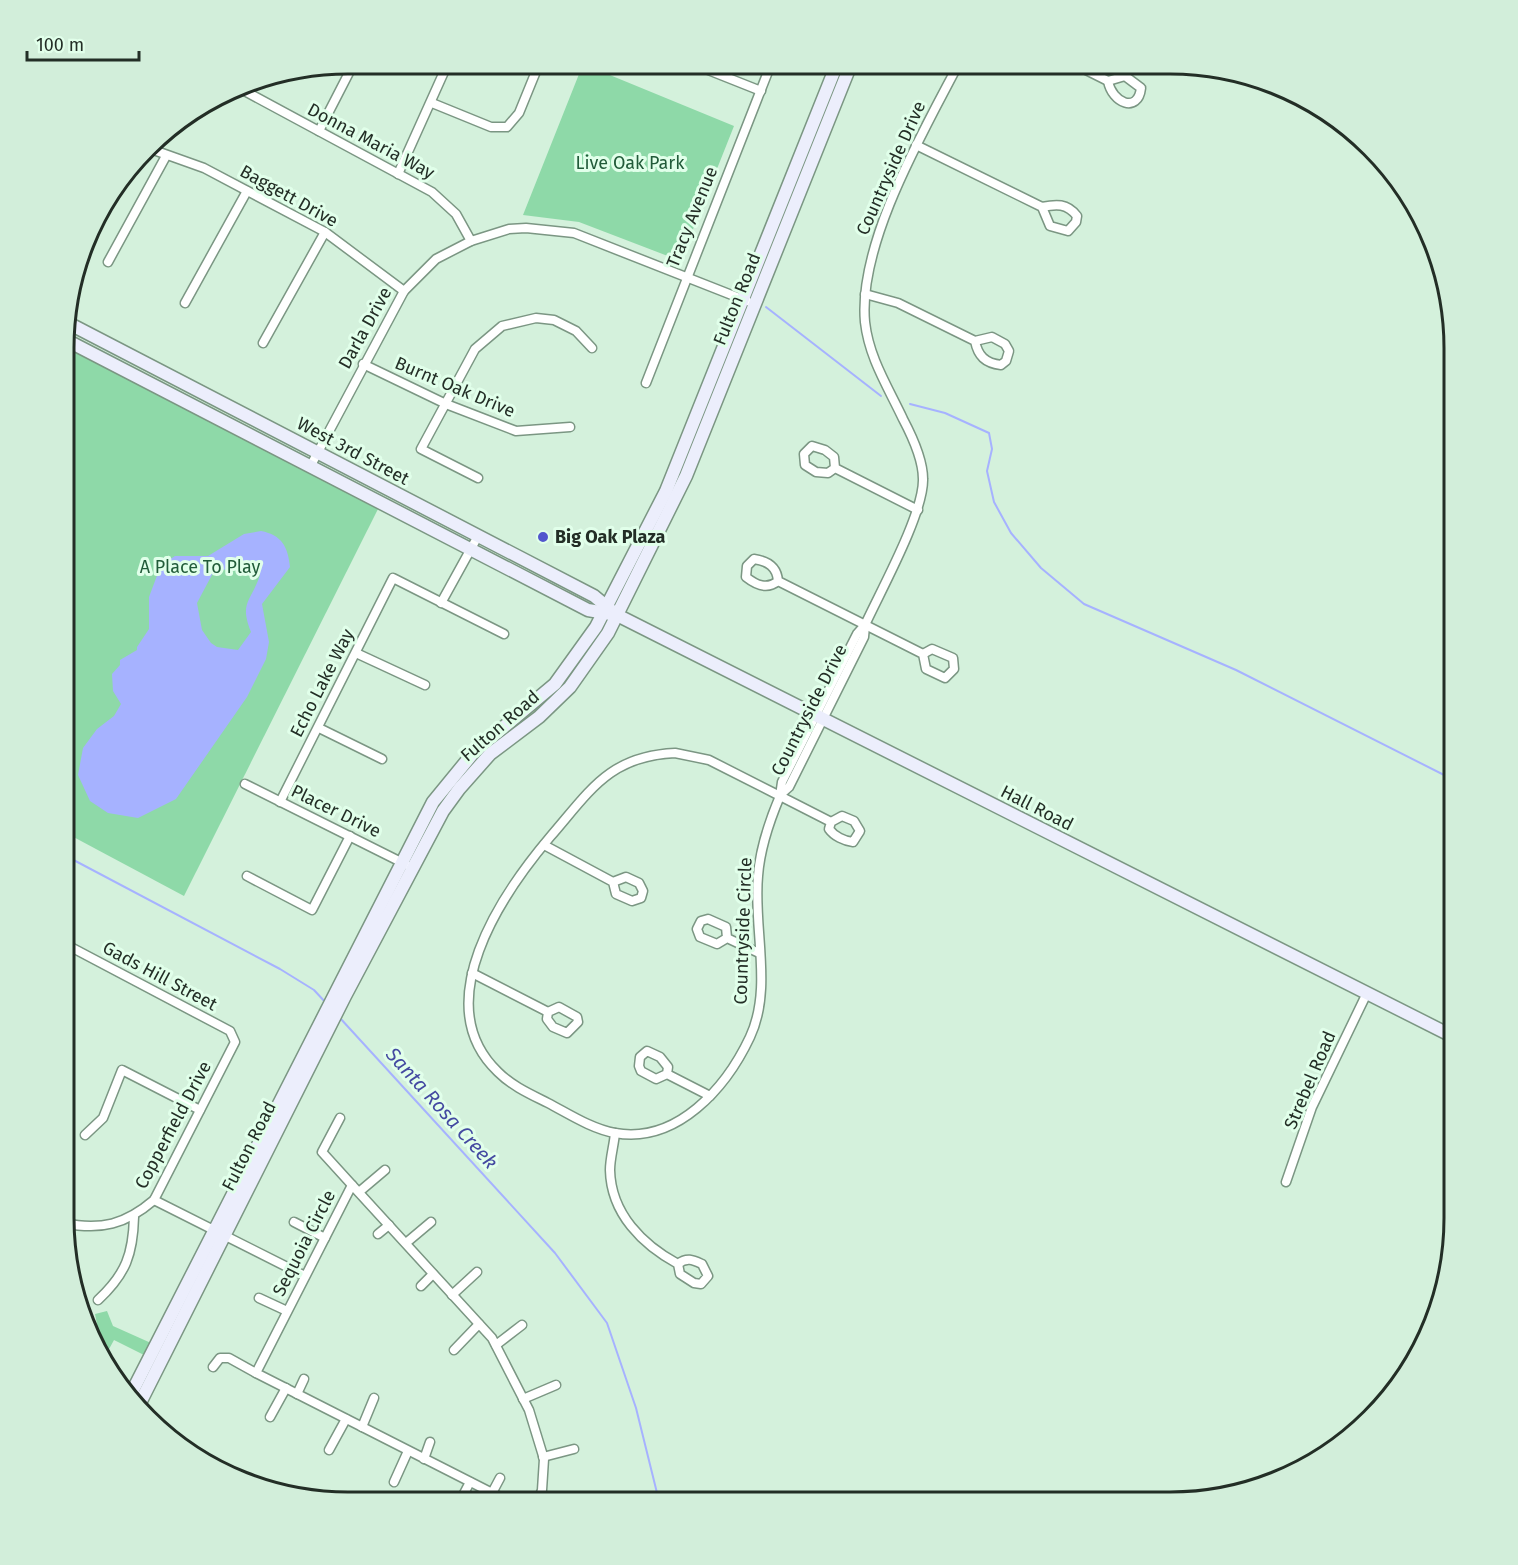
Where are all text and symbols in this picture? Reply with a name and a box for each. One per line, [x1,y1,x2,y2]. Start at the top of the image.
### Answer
scale bar [27,24,140,62]
text: 100 m [36,34,84,56]
street label: Donna Maria Way [304,98,438,184]
street label: Countryside Drive [852,98,930,238]
park label: Live Oak Park [576,152,685,174]
street label: Baggett Drive [236,160,342,232]
street label: Tracy Avenue [662,163,722,271]
street label: Fulton Road [709,250,765,348]
street label: Darla Drive [334,283,396,373]
street label: Burnt Oak Drive [392,352,518,422]
street label: West 3rd Street [293,412,413,490]
place label: Big Oak Plaza [555,526,665,548]
marker: Big Oak Plaza [536,530,550,544]
park label: A Place To Play [140,556,260,578]
street label: Echo Lake Way [285,625,359,741]
street label: Countryside Drive [766,641,852,779]
street label: Fulton Road [456,686,544,766]
street label: Placer Drive [287,780,385,842]
street label: Hall Road [997,780,1077,836]
street label: Countryside Circle [729,857,757,1005]
street label: Gads Hill Street [99,937,221,1016]
street label: Strebel Road [1279,1028,1341,1132]
water label: Santa Rosa Creek [380,1042,503,1174]
street label: Copperfield Drive [130,1057,216,1193]
street label: Fulton Road [217,1098,281,1194]
street label: Sequoia Circle [268,1186,340,1300]

